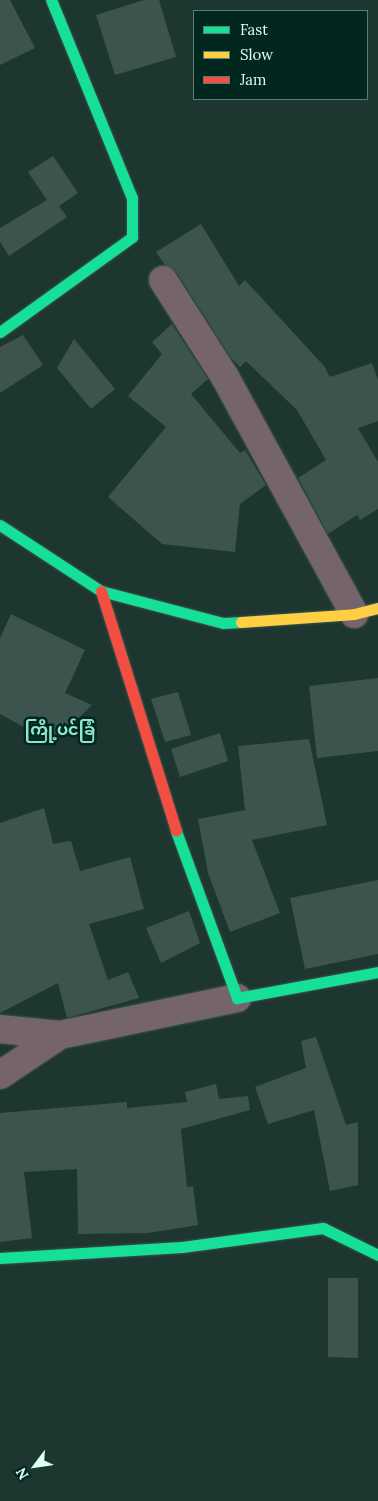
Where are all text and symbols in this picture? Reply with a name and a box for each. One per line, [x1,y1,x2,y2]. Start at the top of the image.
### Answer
legend [193,10,368,100]
text: Fast [240,20,268,39]
text: Slow [240,45,273,64]
text: Jam [240,70,267,89]
district label: ကြို့ပင်ခြံ [25,719,95,739]
north arrow [10,1441,60,1491]
text: N [12,1464,33,1483]

